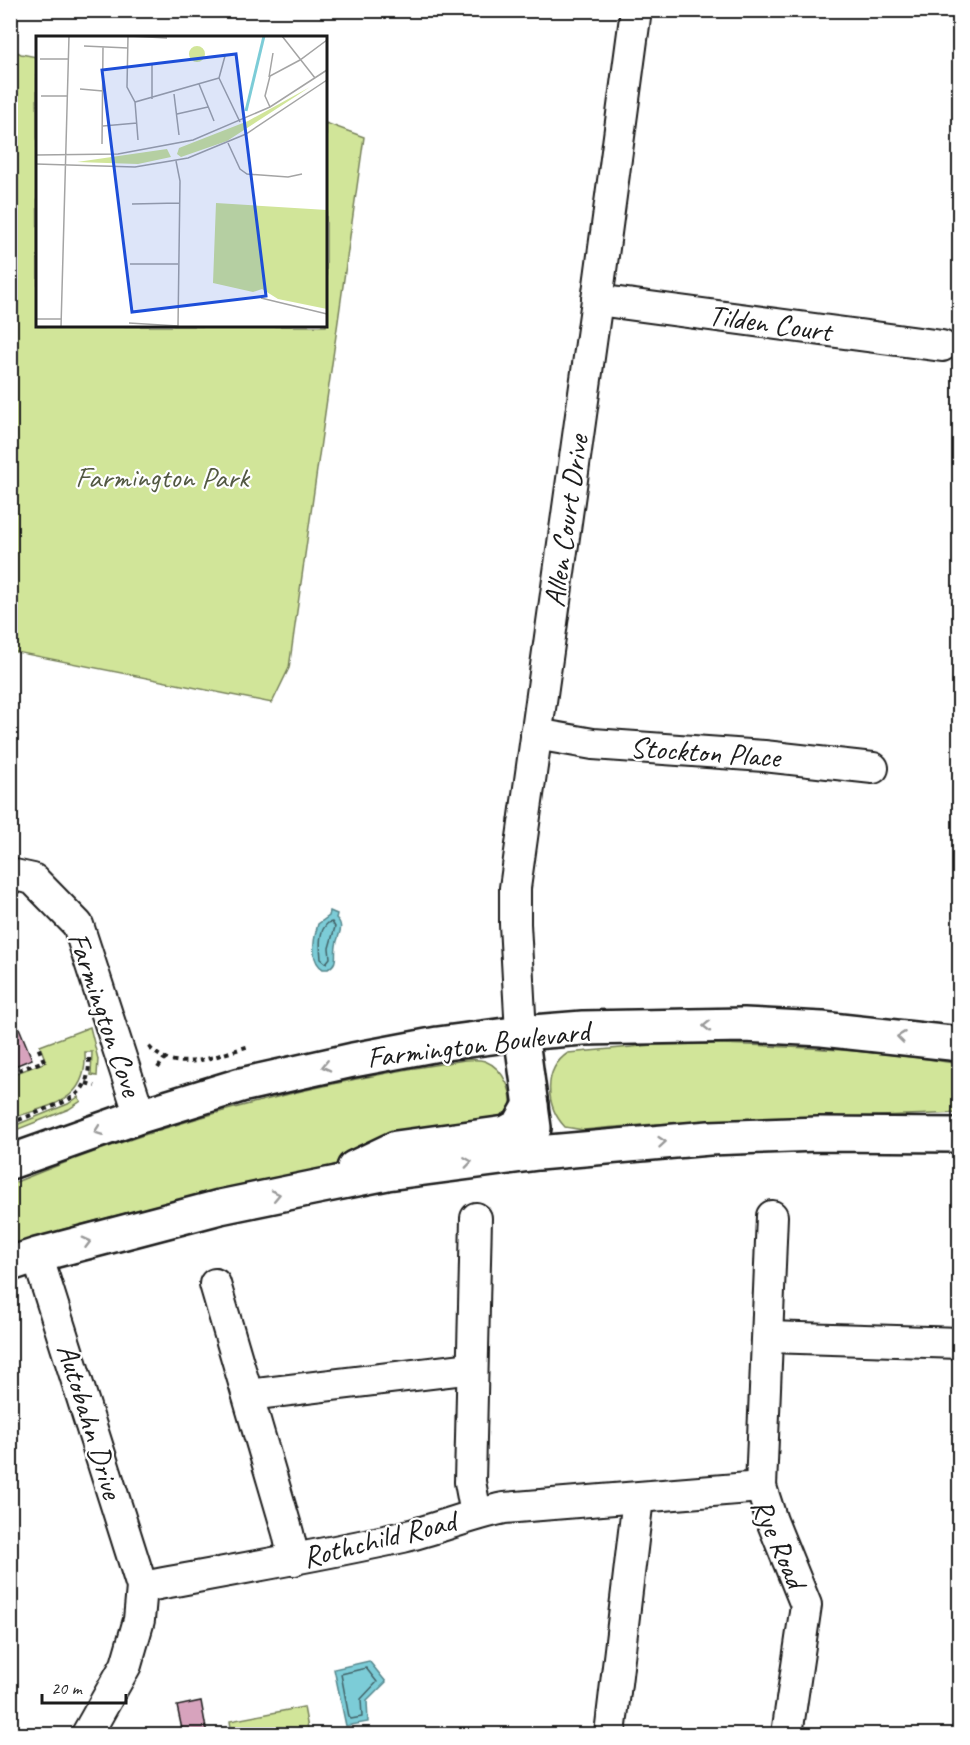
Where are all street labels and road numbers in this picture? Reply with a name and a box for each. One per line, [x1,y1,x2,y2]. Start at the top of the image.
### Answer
street label: Tilden Court [706,296,837,351]
street label: Allen Court Drive [535,430,597,609]
street label: Stockton Place [629,728,783,776]
street label: Farmington Cove [59,927,151,1103]
street label: Farmington Boulevard [365,1011,596,1076]
street label: Autobahn Drive [49,1339,132,1505]
street label: Rye Road [743,1493,817,1597]
street label: Rothchild Road [299,1501,463,1576]

